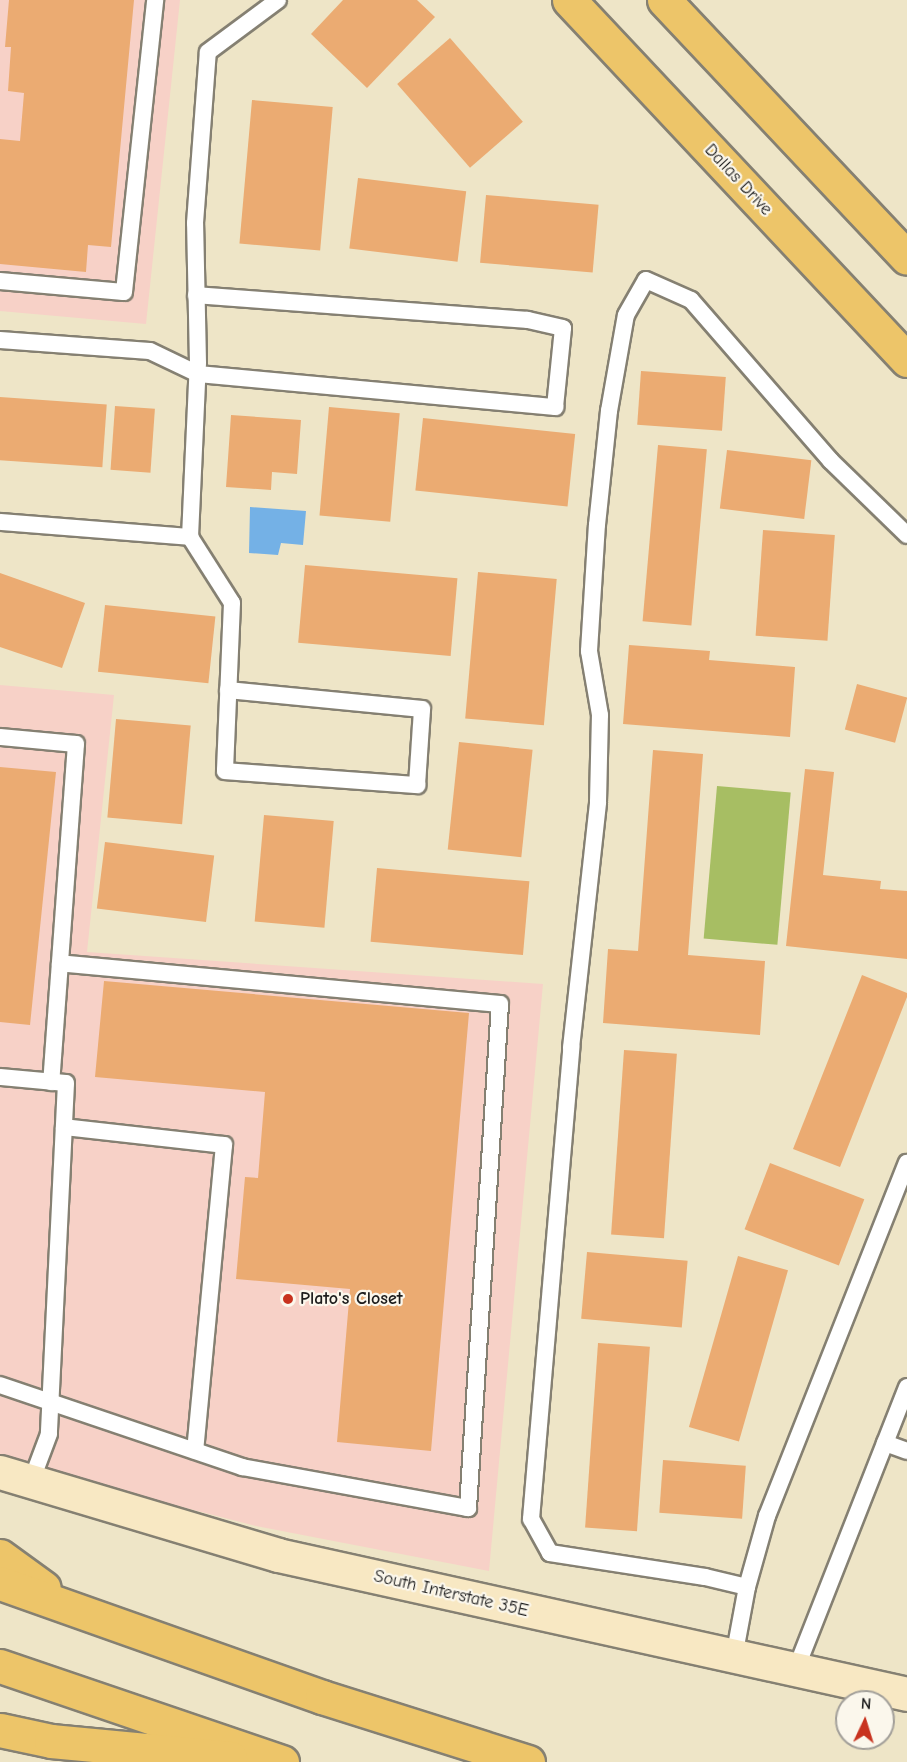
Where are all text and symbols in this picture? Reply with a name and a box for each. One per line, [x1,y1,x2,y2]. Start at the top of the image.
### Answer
street label: Dallas Drive [699,140,777,220]
place label: Plato's Closet [300,1288,403,1310]
marker: Plato's Closet [281,1292,295,1306]
street label: South Interstate 35E [372,1566,530,1622]
north arrow [835,1690,895,1750]
text: N [860,1695,872,1713]

